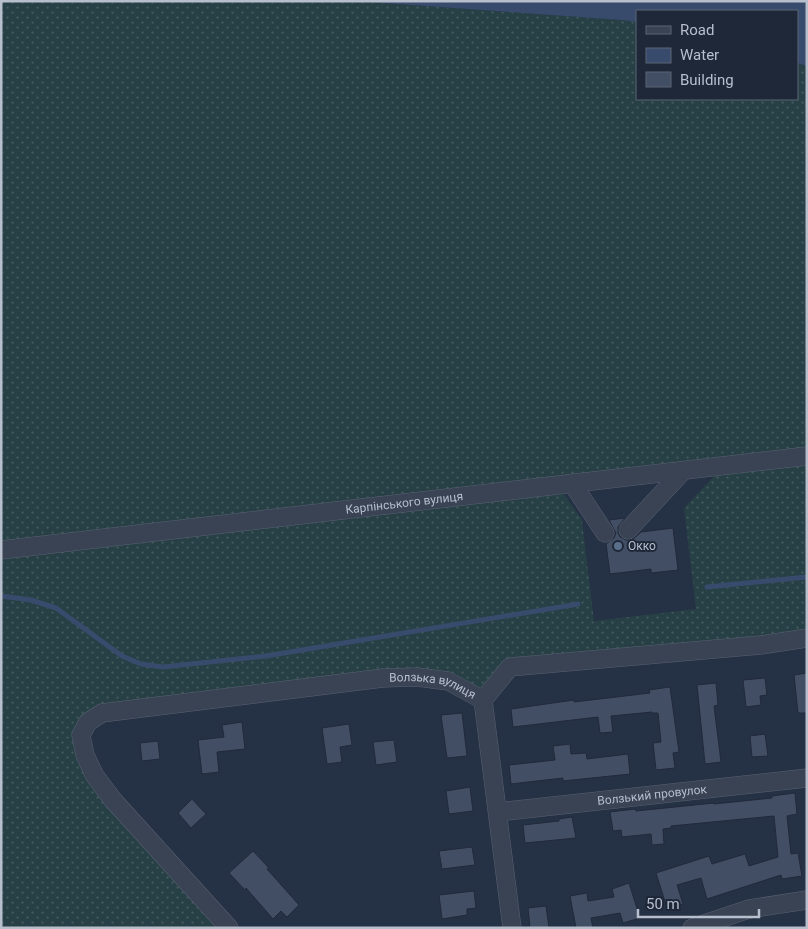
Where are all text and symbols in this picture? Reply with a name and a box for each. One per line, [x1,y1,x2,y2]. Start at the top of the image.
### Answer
legend [636,10,798,100]
text: Road [680,21,714,39]
text: Water [680,46,719,64]
text: Building [680,71,734,89]
street label: Карпінського вулиця [345,489,464,517]
place label: Окко [628,539,656,553]
marker: Окко [612,540,624,552]
street label: Волзька вулиця [389,670,478,702]
street label: Волзький провулок [597,782,708,808]
scale bar [638,886,759,918]
text: 50 m [646,895,680,913]

